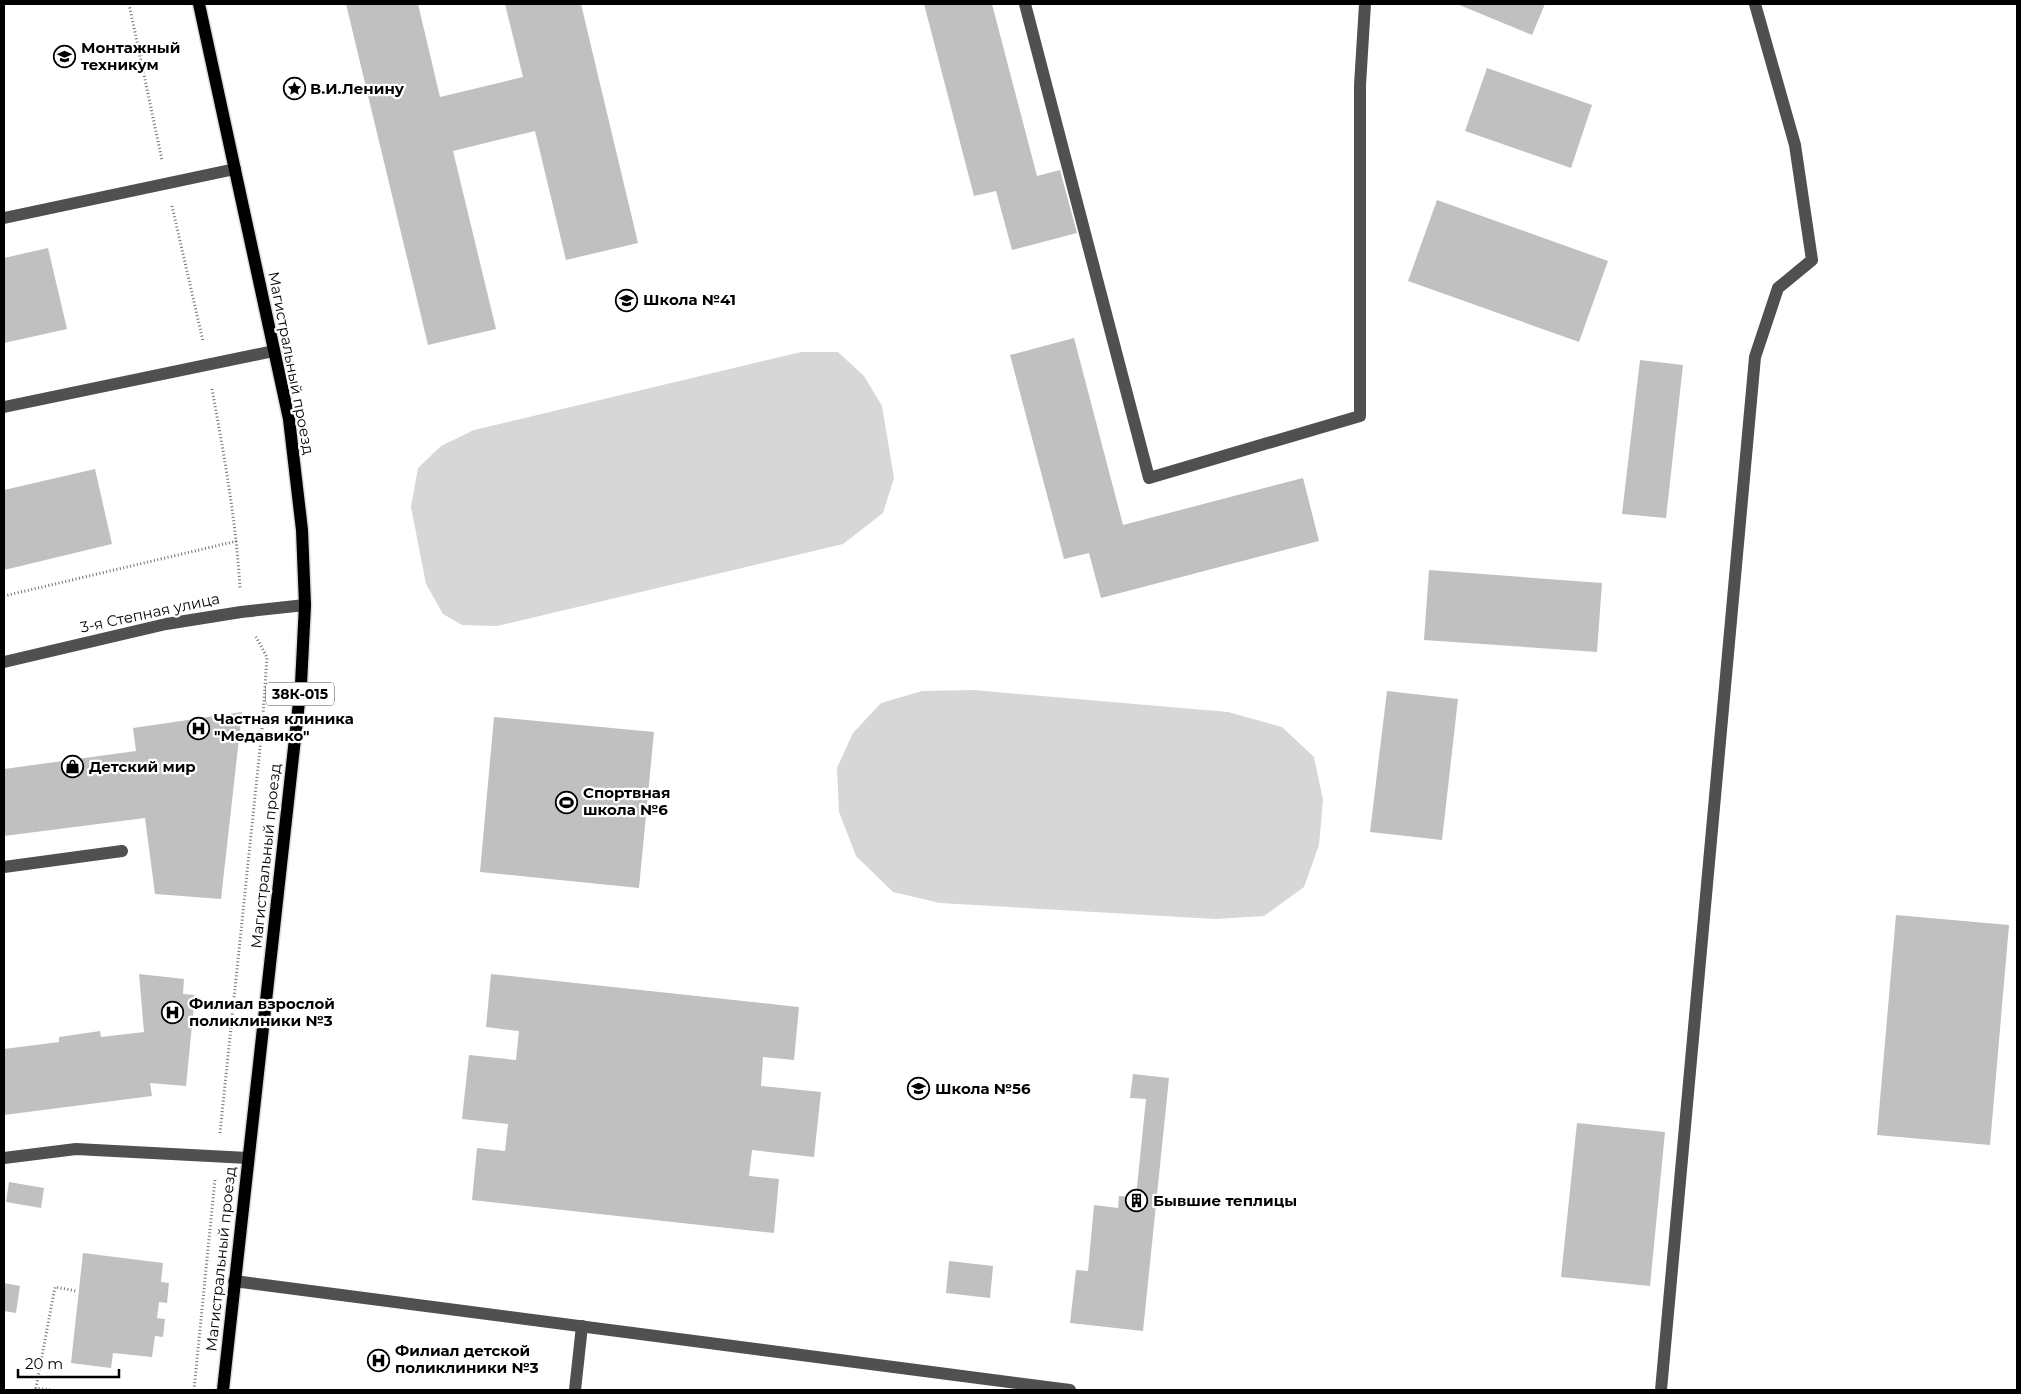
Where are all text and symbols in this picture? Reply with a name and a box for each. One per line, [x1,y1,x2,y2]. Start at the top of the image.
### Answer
place label: Монтажный техникум [81,38,180,74]
school or university icon: Монтажный техникум [53,45,77,69]
place icon: В.И.Ленину [282,77,306,101]
place label: В.И.Ленину [310,79,405,98]
street label: Магистральный проезд [264,270,319,456]
school or university icon: Школа №41 [615,288,639,312]
place label: Школа №41 [643,290,736,309]
street label: 3-я Степная улица [78,588,221,637]
road number: 38К-015 [266,682,334,706]
place label: Частная клиника "Медавико" [214,709,354,745]
hospital icon: Частная клиника "Медавико" [186,716,210,740]
shop icon: Детский мир [61,755,85,779]
place label: Детский мир [89,757,196,776]
street label: Магистральный проезд [246,762,285,949]
place label: Спортвная школа №6 [583,783,670,819]
sports icon: Спортвная школа №6 [555,790,579,814]
place label: Филиал взрослой поликлиники №3 [189,994,335,1030]
hospital icon: Филиал взрослой поликлиники №3 [161,1001,185,1025]
school or university icon: Школа №56 [907,1077,931,1101]
place label: Школа №56 [935,1079,1031,1098]
street label: Магистральный проезд [201,1165,240,1352]
building icon: Бывшие теплицы [1125,1189,1149,1213]
place label: Бывшие теплицы [1153,1191,1297,1210]
place label: Филиал детской поликлиники №3 [395,1341,539,1377]
scale bar [18,1346,119,1378]
hospital icon: Филиал детской поликлиники №3 [367,1348,391,1372]
text: 20 m [25,1354,63,1373]

